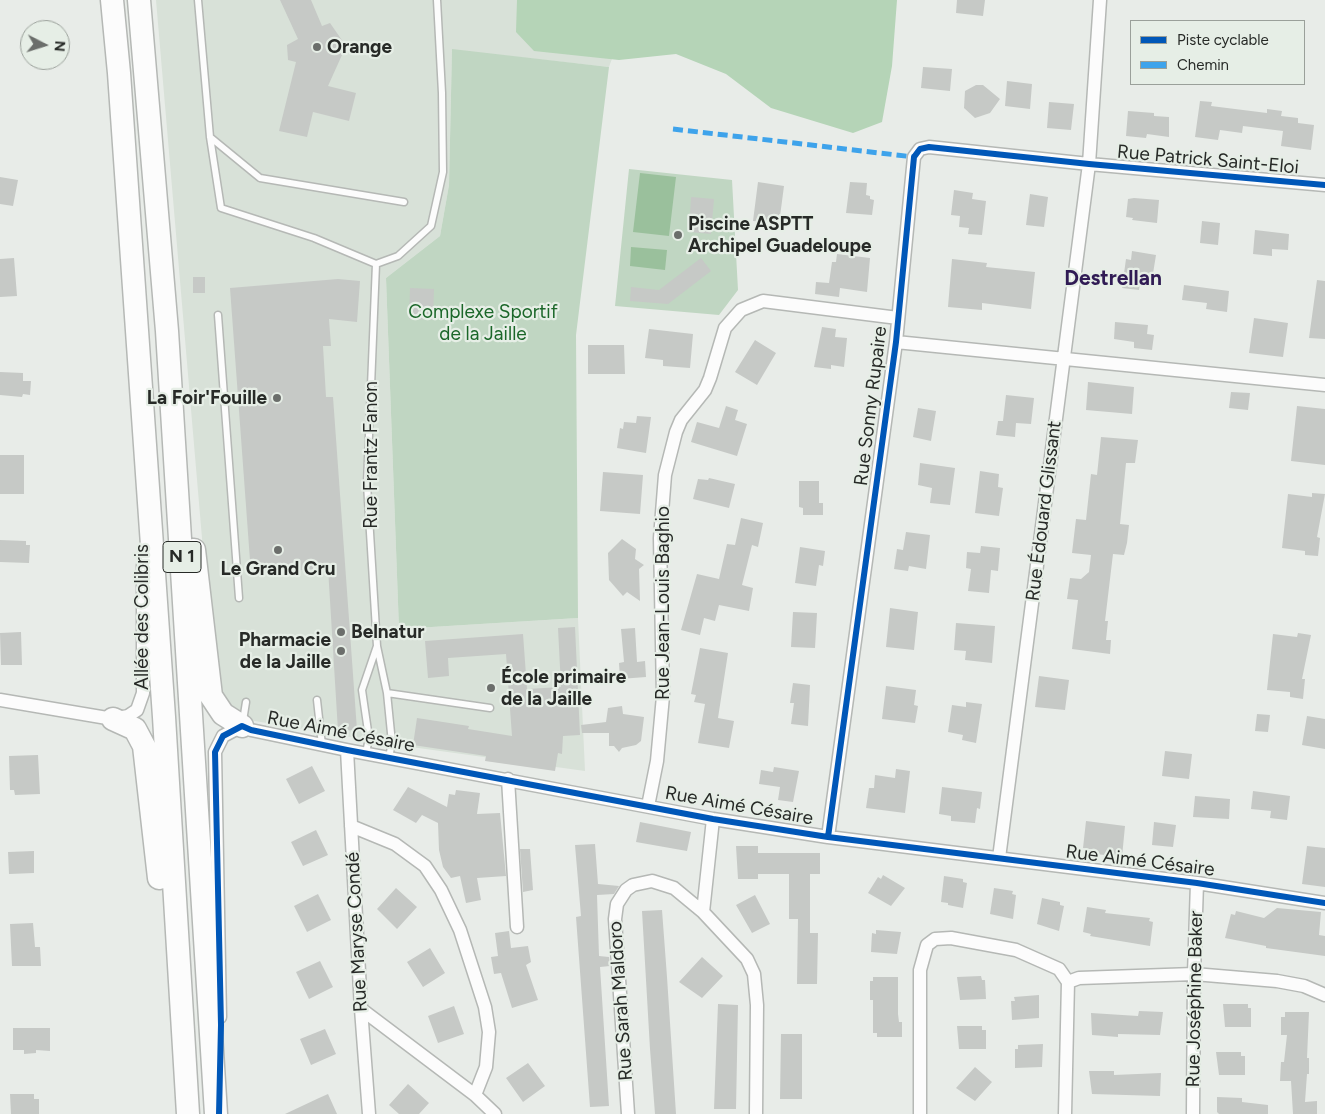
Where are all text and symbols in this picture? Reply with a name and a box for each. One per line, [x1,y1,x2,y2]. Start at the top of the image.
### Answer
north arrow [20,20,70,70]
legend [1130,20,1305,85]
text: Piste cyclable [1177,31,1269,49]
place label: Orange [327,36,392,58]
text: N [51,40,68,52]
marker: Orange [311,41,323,53]
text: Chemin [1177,56,1229,74]
street label: Rue Patrick Saint-Eloi [1116,141,1300,179]
place label: Piscine ASPTT Archipel Guadeloupe [688,213,871,257]
marker: Piscine ASPTT Archipel Guadeloupe [672,229,684,241]
district label: Destrellan [1064,266,1162,292]
park label: Complexe Sportif de la Jaille [408,301,558,345]
street label: Rue Sonny Rupaire [850,325,892,487]
street label: Rue Frantz Fanon [360,381,382,529]
place label: La Foir'Fouille [147,387,267,409]
marker: La Foir'Fouille [271,392,283,404]
street label: Rue Édouard Glissant [1022,419,1066,603]
street label: Rue Jean-Louis Baghio [652,506,674,700]
road number: N 1 [163,542,201,572]
street label: Allée des Colibris [131,544,153,690]
marker: Le Grand Cru [272,544,284,556]
place label: Le Grand Cru [220,558,336,580]
place label: Belnatur [351,621,424,643]
marker: Belnatur [335,626,347,638]
place label: Pharmacie de la Jaille [239,629,331,673]
marker: Pharmacie de la Jaille [335,645,347,657]
place label: École primaire de la Jaille [501,666,626,710]
marker: École primaire de la Jaille [485,682,497,694]
street label: Rue Aimé Césaire [265,707,417,757]
street label: Rue Aimé Césaire [663,782,815,830]
street label: Rue Aimé Césaire [1064,841,1216,881]
street label: Rue Maryse Condé [341,851,373,1013]
street label: Rue Joséphine Baker [1182,911,1208,1087]
street label: Rue Sarah Maldoro [604,920,638,1082]

